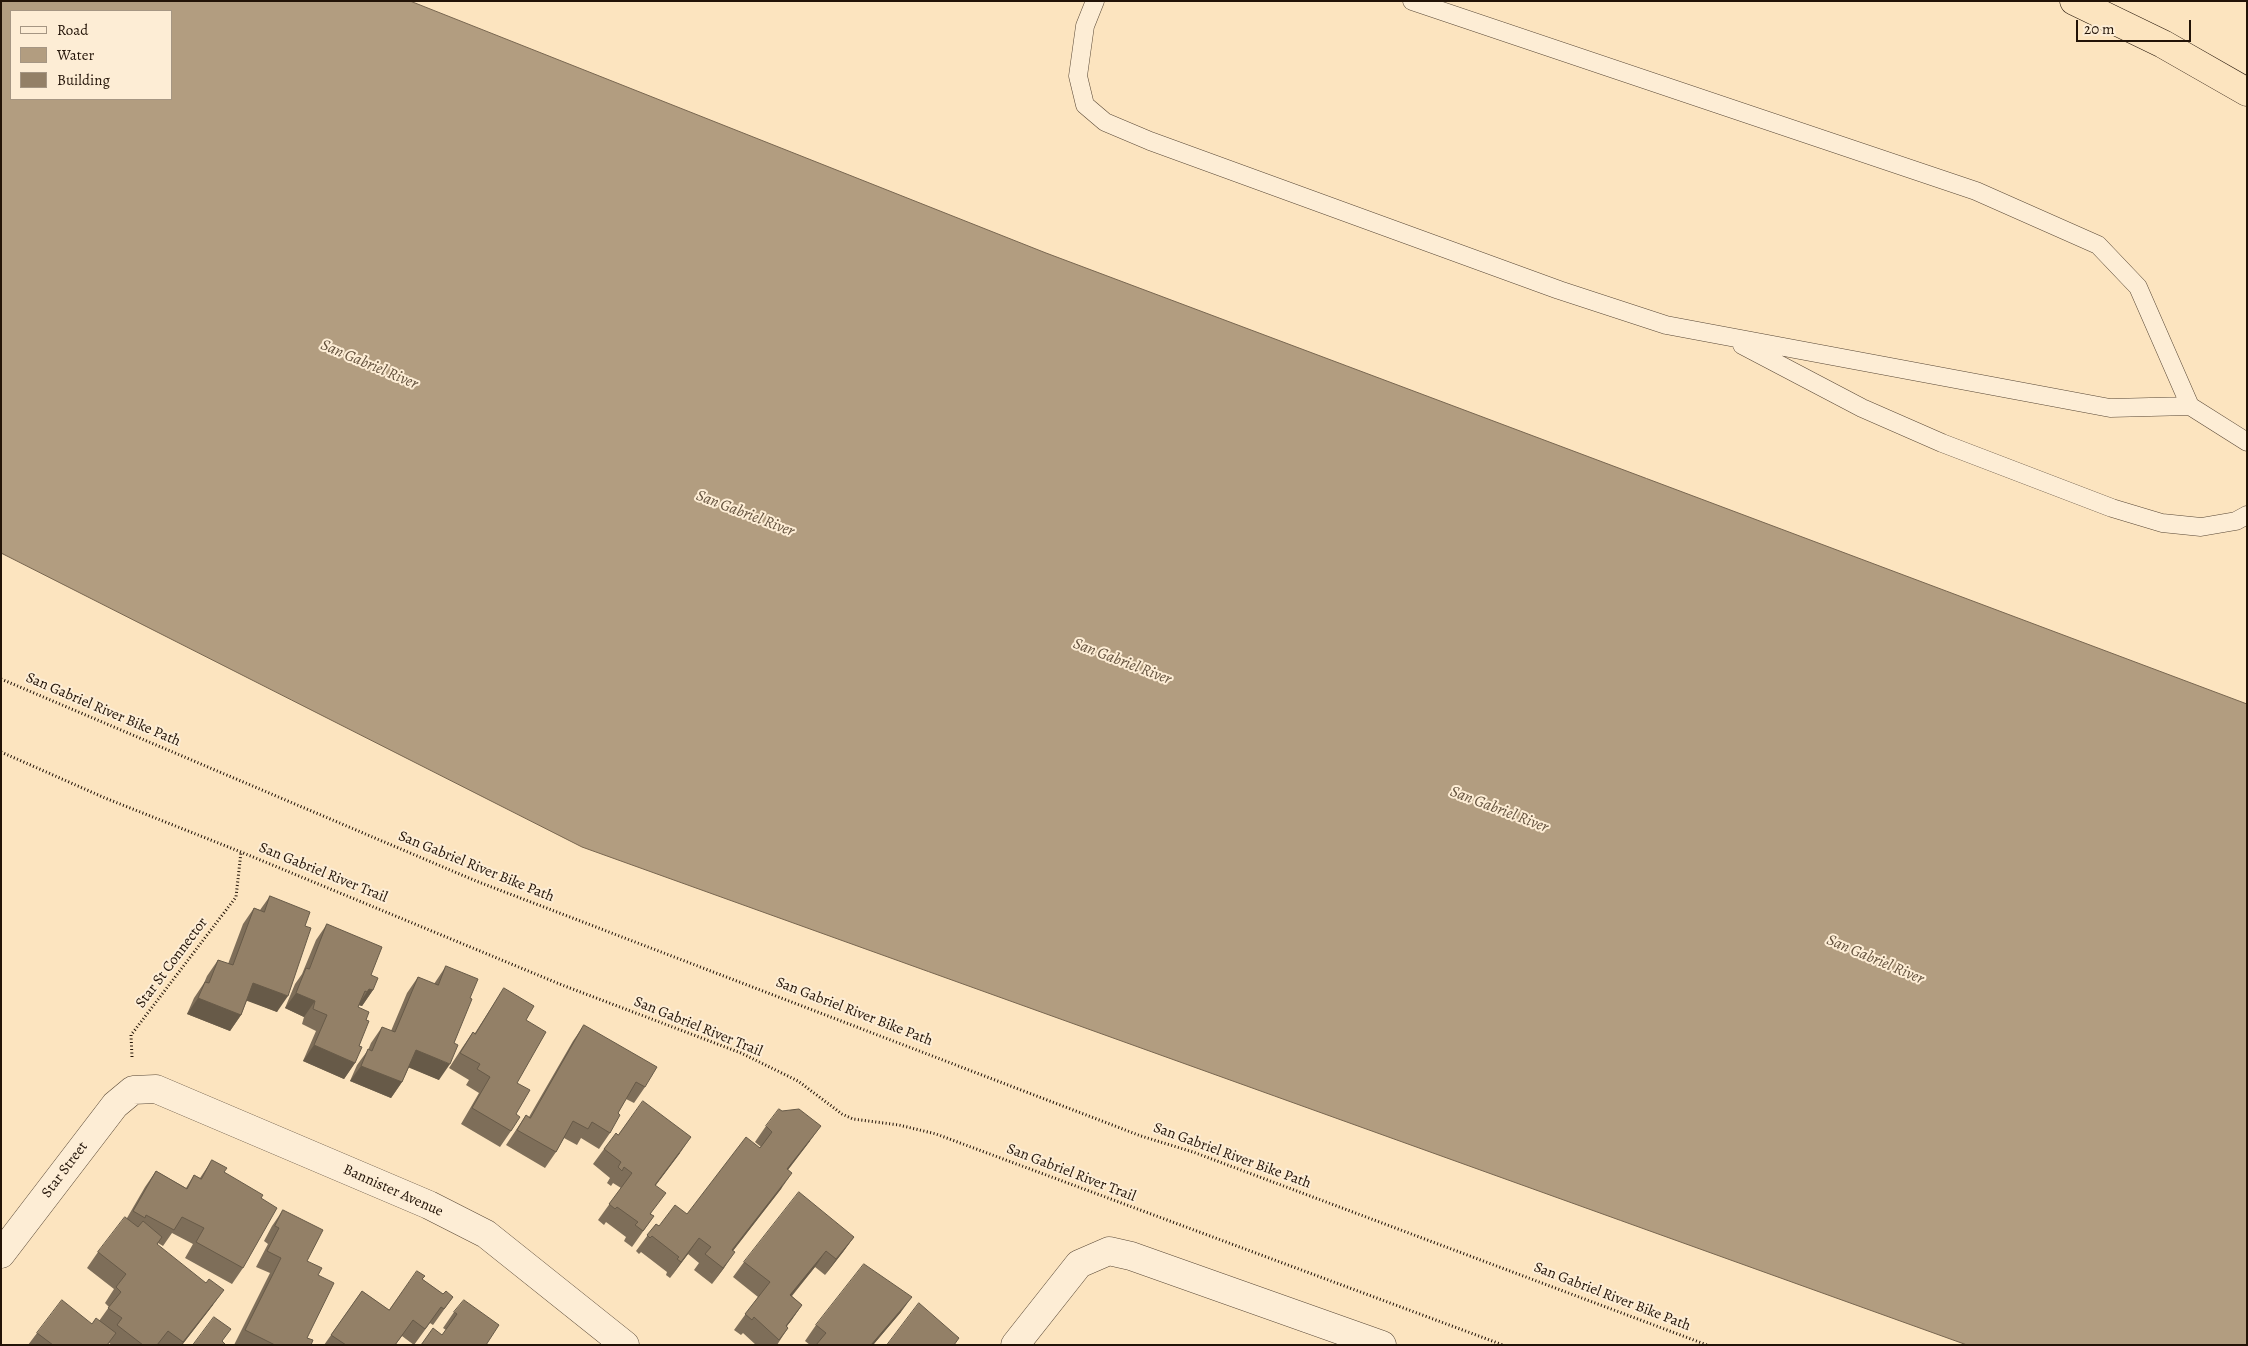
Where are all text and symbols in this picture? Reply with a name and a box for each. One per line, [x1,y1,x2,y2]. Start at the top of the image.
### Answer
legend [10,10,172,100]
scale bar [2078,10,2193,42]
text: 20 m [2084,19,2115,39]
text: Road [57,20,88,40]
text: Water [57,45,94,65]
text: Building [57,70,110,90]
water label: San Gabriel River [317,336,421,394]
water label: San Gabriel River [693,486,797,542]
water label: San Gabriel River [1070,634,1174,690]
street label: San Gabriel River Bike Path [23,669,183,751]
water label: San Gabriel River [1447,782,1551,838]
street label: San Gabriel River Bike Path [395,827,557,907]
street label: San Gabriel River Trail [256,839,390,907]
street label: Star St Connector [132,914,212,1012]
water label: San Gabriel River [1823,931,1927,989]
street label: San Gabriel River Bike Path [773,974,935,1050]
street label: San Gabriel River Trail [631,993,765,1061]
street label: San Gabriel River Bike Path [1151,1119,1313,1193]
street label: Star Street [38,1138,92,1202]
street label: San Gabriel River Trail [1004,1140,1138,1206]
street label: Bannister Avenue [340,1161,446,1221]
street label: San Gabriel River Bike Path [1531,1259,1693,1335]

